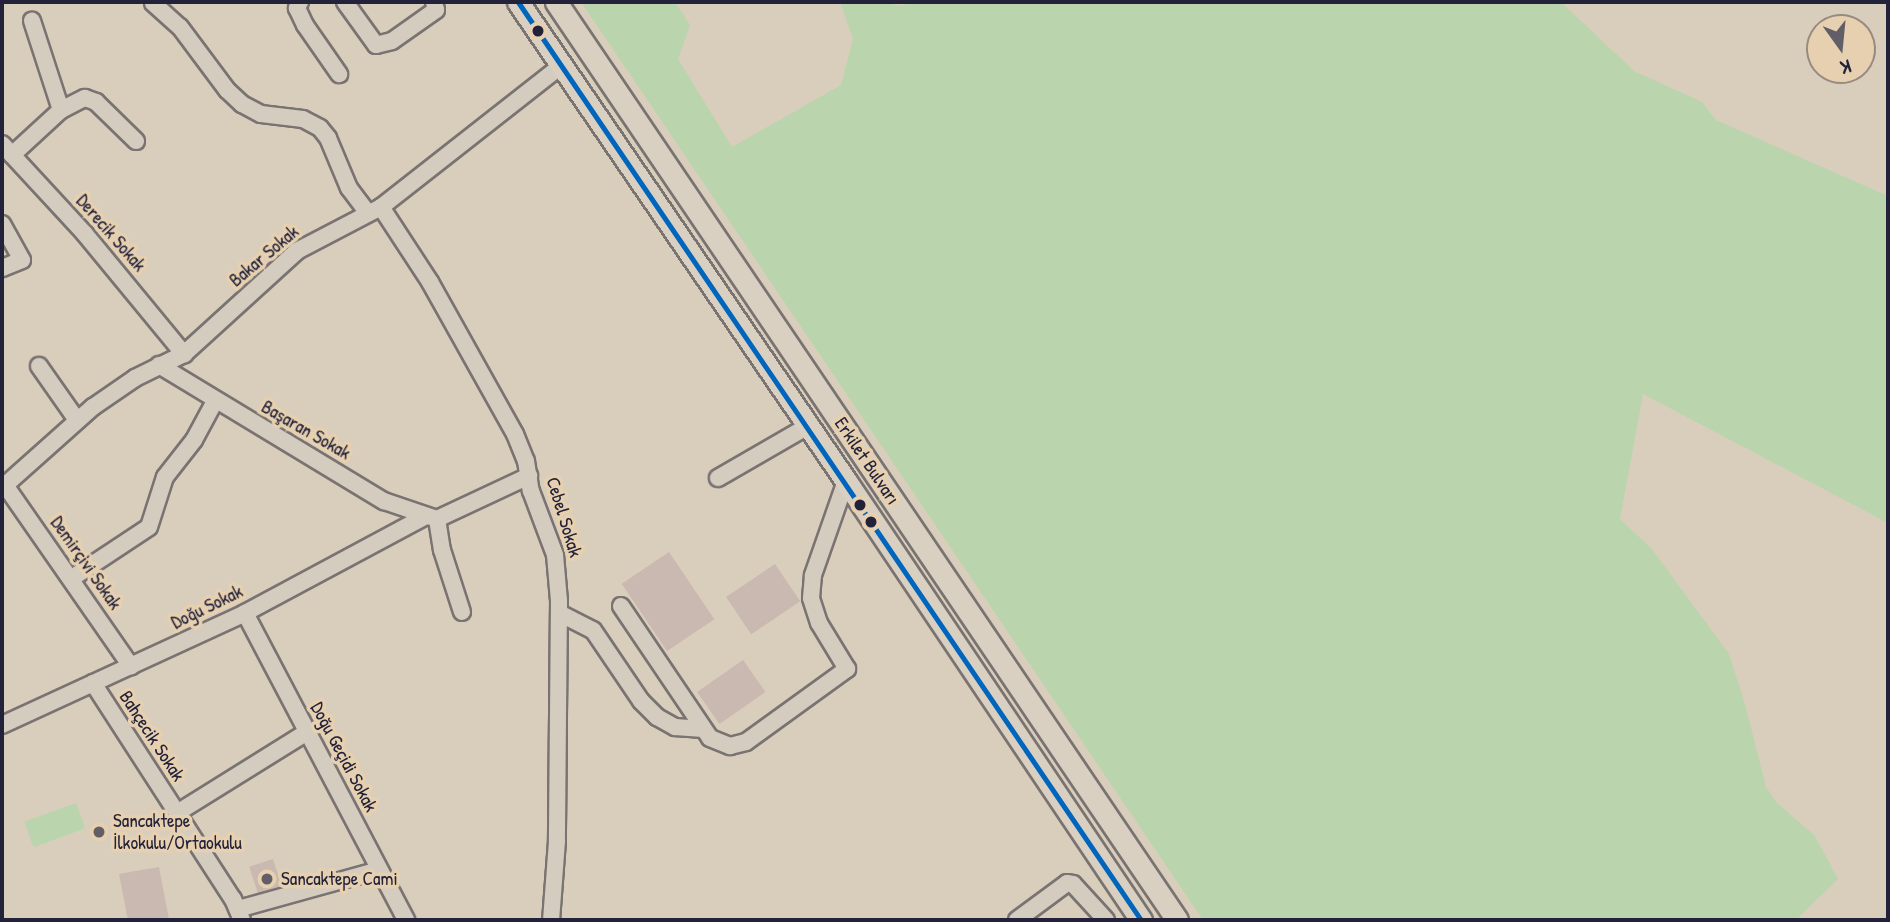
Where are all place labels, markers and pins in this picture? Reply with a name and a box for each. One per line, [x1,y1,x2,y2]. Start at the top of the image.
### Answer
unlabelled marker [531,24,545,38]
unlabelled marker [853,498,867,512]
unlabelled marker [864,515,878,529]
place label: Sancaktepe İlkokulu/Ortaokulu [113,810,242,854]
marker: Sancaktepe İlkokulu/Ortaokulu [91,824,107,840]
place label: Sancaktepe Cami [281,868,398,890]
marker: Sancaktepe Cami [259,871,275,887]

